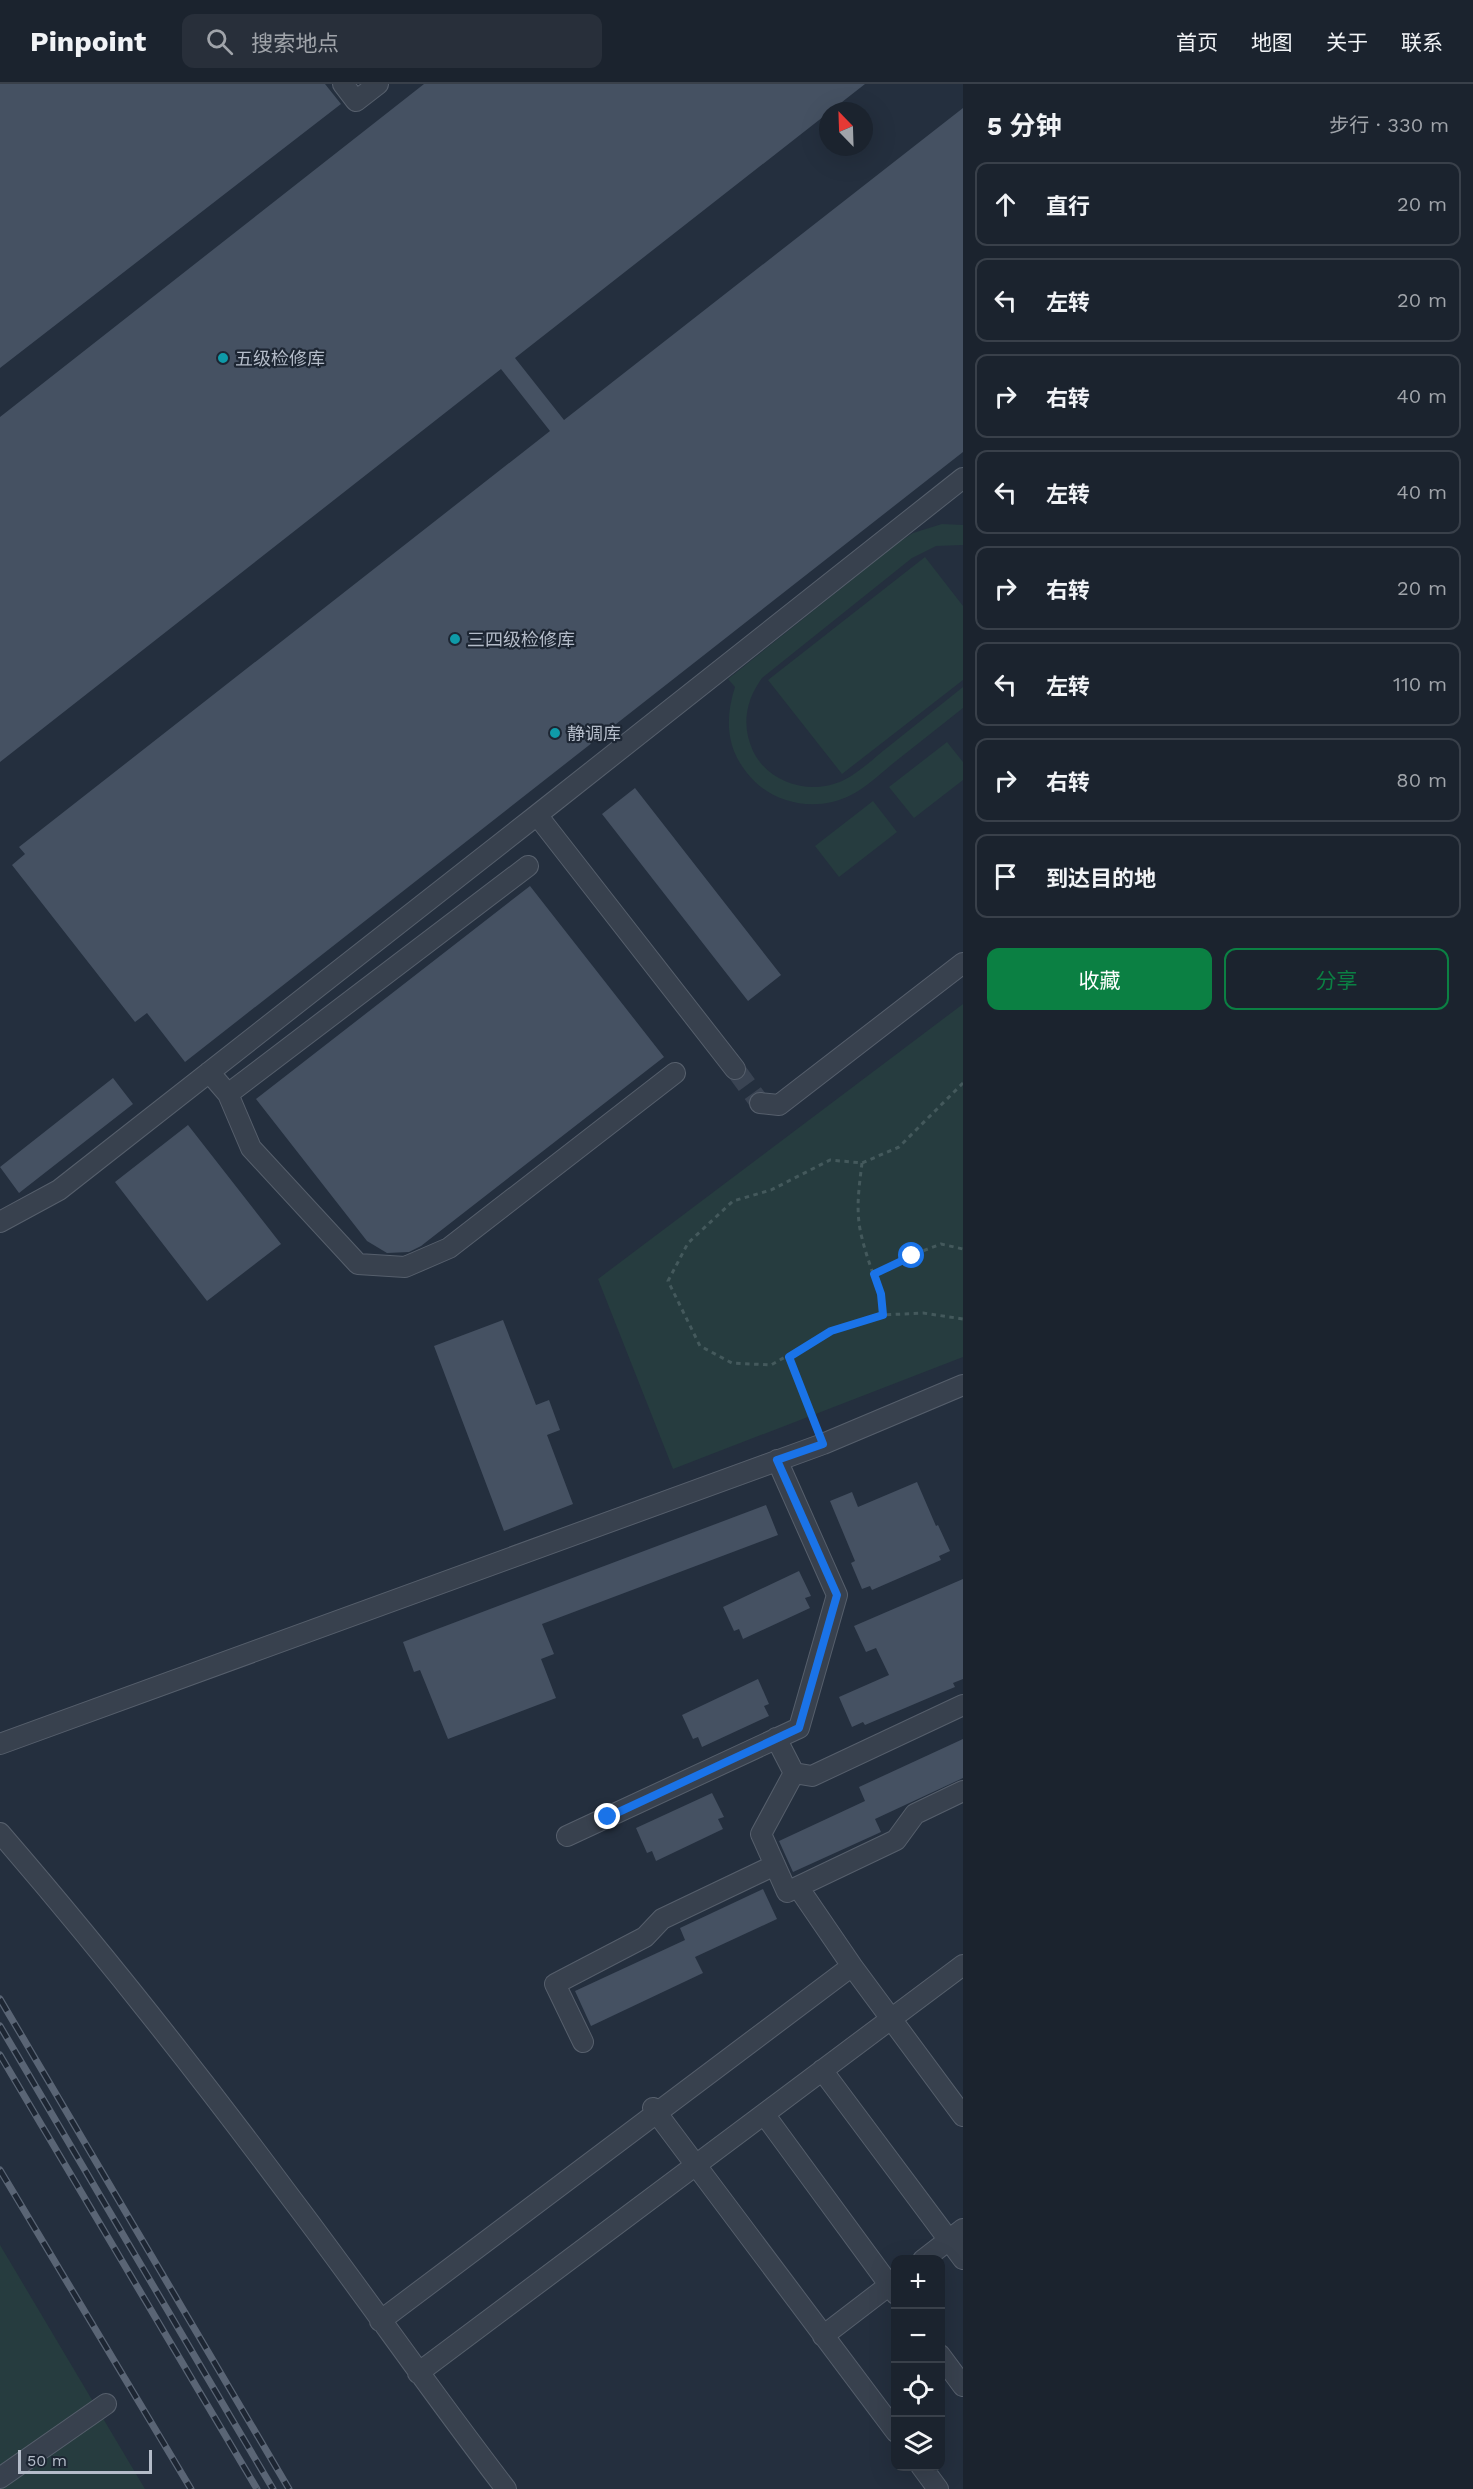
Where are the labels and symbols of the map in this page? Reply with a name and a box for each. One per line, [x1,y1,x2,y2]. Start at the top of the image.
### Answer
north arrow [819,102,873,156]
place label: 五级检修库 [235,348,325,369]
marker: 五级检修库 [216,351,230,365]
place label: 三四级检修库 [467,629,575,650]
marker: 三四级检修库 [448,632,462,646]
place label: 静调库 [567,723,621,744]
marker: 静调库 [548,726,562,740]
route start [898,1242,924,1268]
route end [594,1803,620,1829]
scale bar [18,2447,152,2474]

